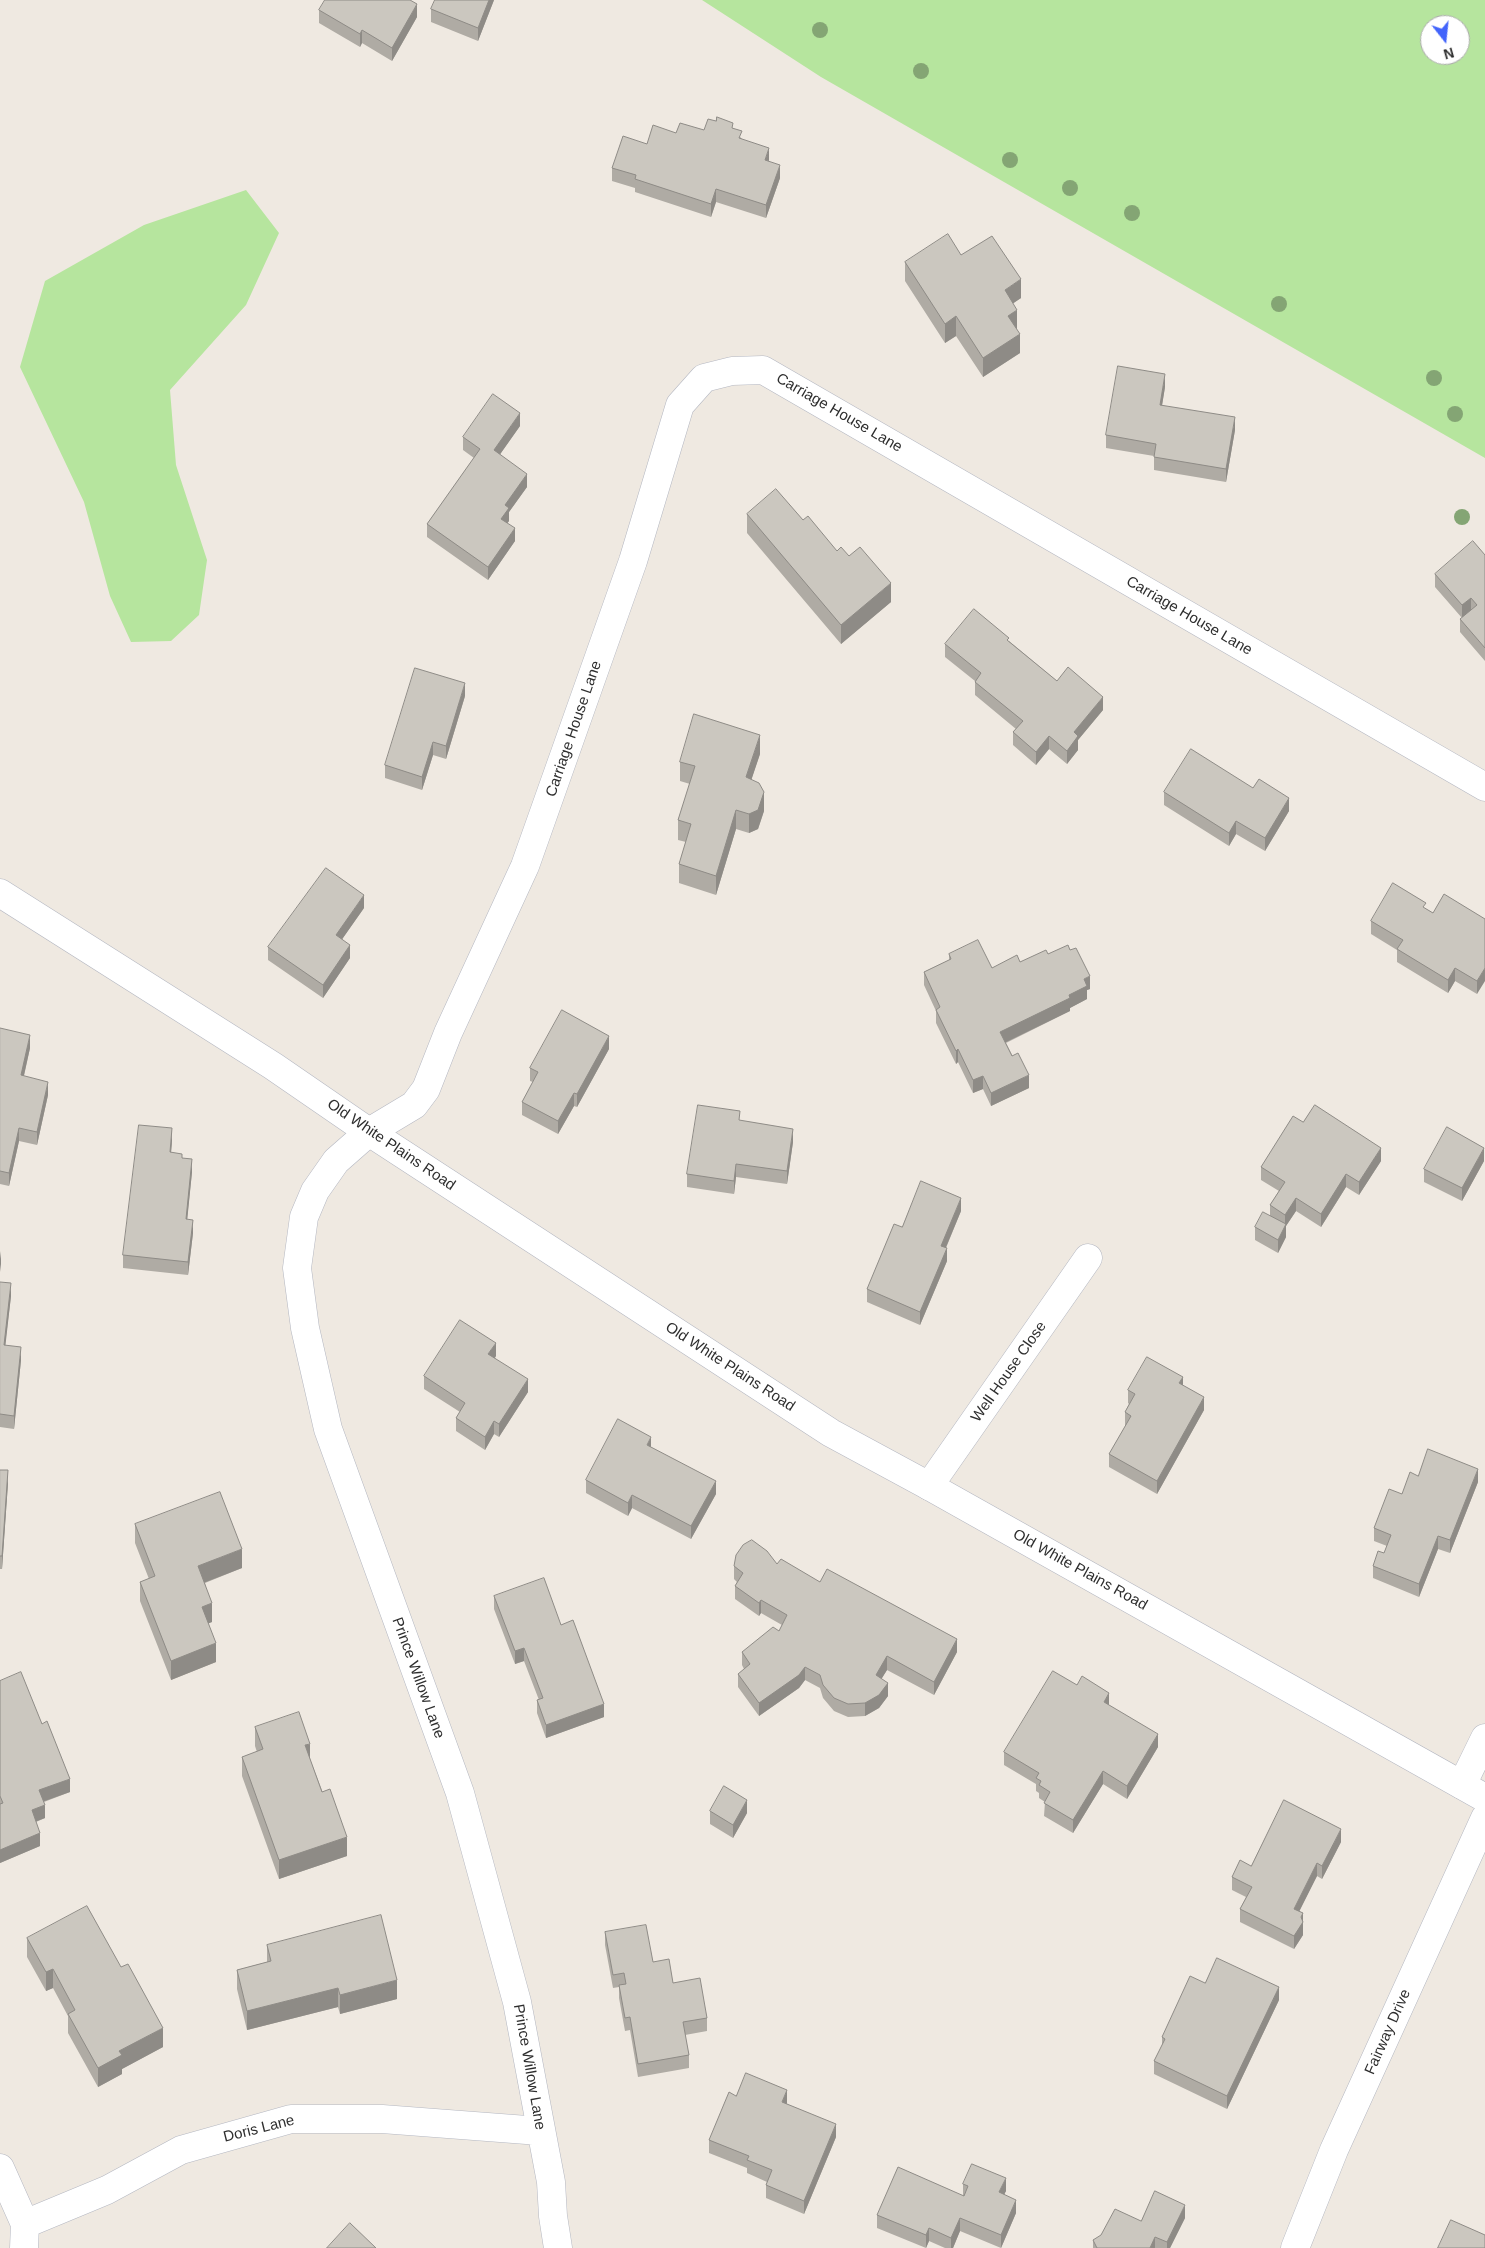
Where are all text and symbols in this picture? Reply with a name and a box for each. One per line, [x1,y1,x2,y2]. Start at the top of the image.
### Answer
north arrow [1420,15,1470,65]
text: N [1442,44,1456,63]
street label: Carriage House Lane [773,370,905,456]
street label: Carriage House Lane [1123,573,1255,659]
street label: Carriage House Lane [542,659,606,799]
street label: Old White Plains Road [323,1095,459,1195]
street label: Old White Plains Road [662,1318,798,1416]
street label: Well House Close [968,1318,1050,1426]
street label: Old White Plains Road [1010,1526,1150,1614]
street label: Prince Willow Lane [388,1615,448,1741]
street label: Fairway Drive [1361,1986,1415,2078]
street label: Prince Willow Lane [509,2003,549,2131]
street label: Doris Lane [222,2111,296,2147]

